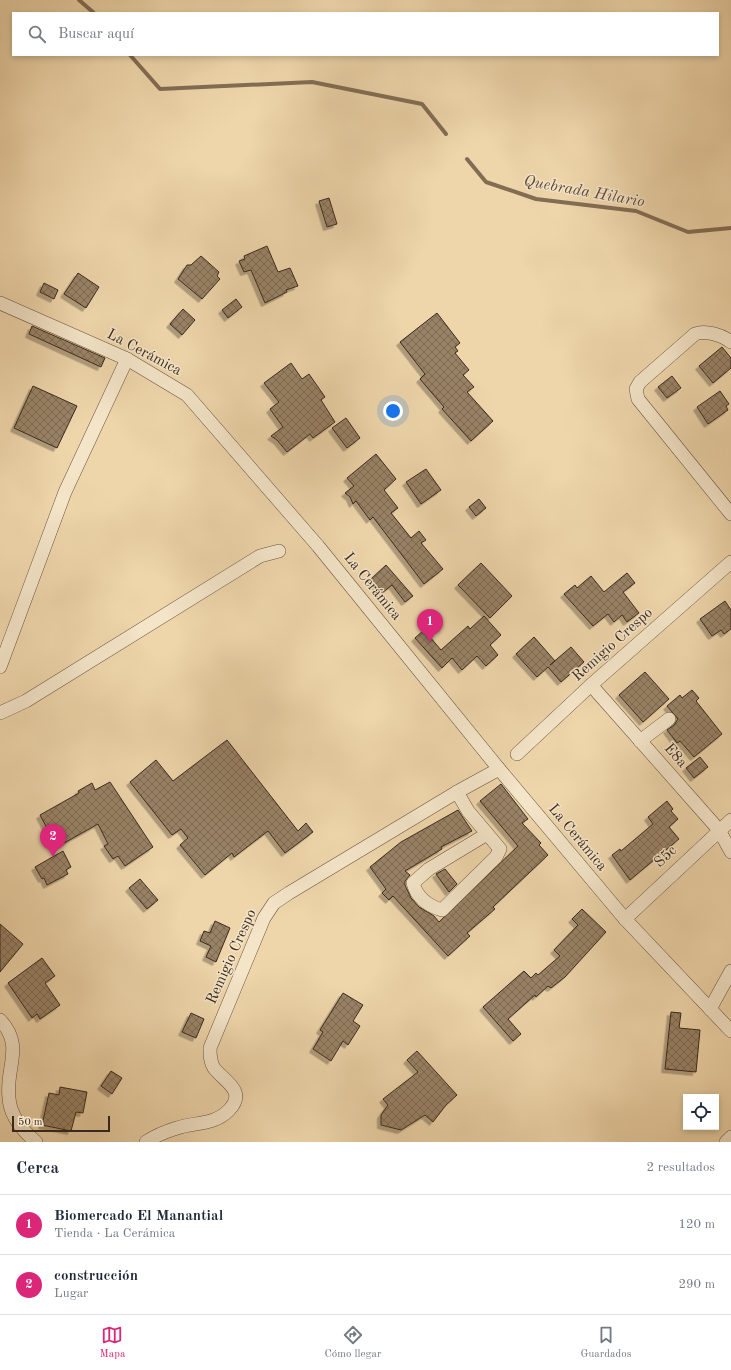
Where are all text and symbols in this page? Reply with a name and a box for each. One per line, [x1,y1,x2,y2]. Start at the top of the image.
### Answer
search box [12,12,719,56]
icon: search [26,23,48,45]
text: Buscar aquí [58,27,134,42]
water label: Quebrada Hilario [522,173,646,211]
street label: La Cerámica [104,327,184,379]
your location [383,401,403,421]
street label: La Cerámica [340,550,404,624]
street label: Remigio Crespo [570,605,656,685]
pin: 1 [417,609,443,642]
street label: E8a [661,741,690,771]
street label: La Cerámica [545,802,610,875]
pin: 2 [40,824,66,857]
street label: S5c [652,843,680,871]
street label: Remigio Crespo [204,907,260,1007]
map controls [683,1094,719,1130]
button: locate [683,1094,719,1130]
scale bar [12,1114,110,1133]
text: 50 m [18,1117,43,1128]
text: Cerca [16,1160,59,1177]
text: 2 resultados [647,1161,715,1174]
text: Biomercado El Manantial [54,1209,223,1224]
text: 1 [25,1218,33,1231]
text: 120 m [678,1218,715,1231]
text: Tienda · La Cerámica [54,1227,175,1240]
text: construcción [54,1269,138,1284]
text: 2 [25,1278,33,1291]
text: 290 m [678,1278,715,1291]
text: Lugar [54,1287,88,1300]
tab: Mapa [100,1324,125,1362]
tab: Cómo llegar [324,1324,381,1362]
tab: Guardados [581,1324,631,1362]

